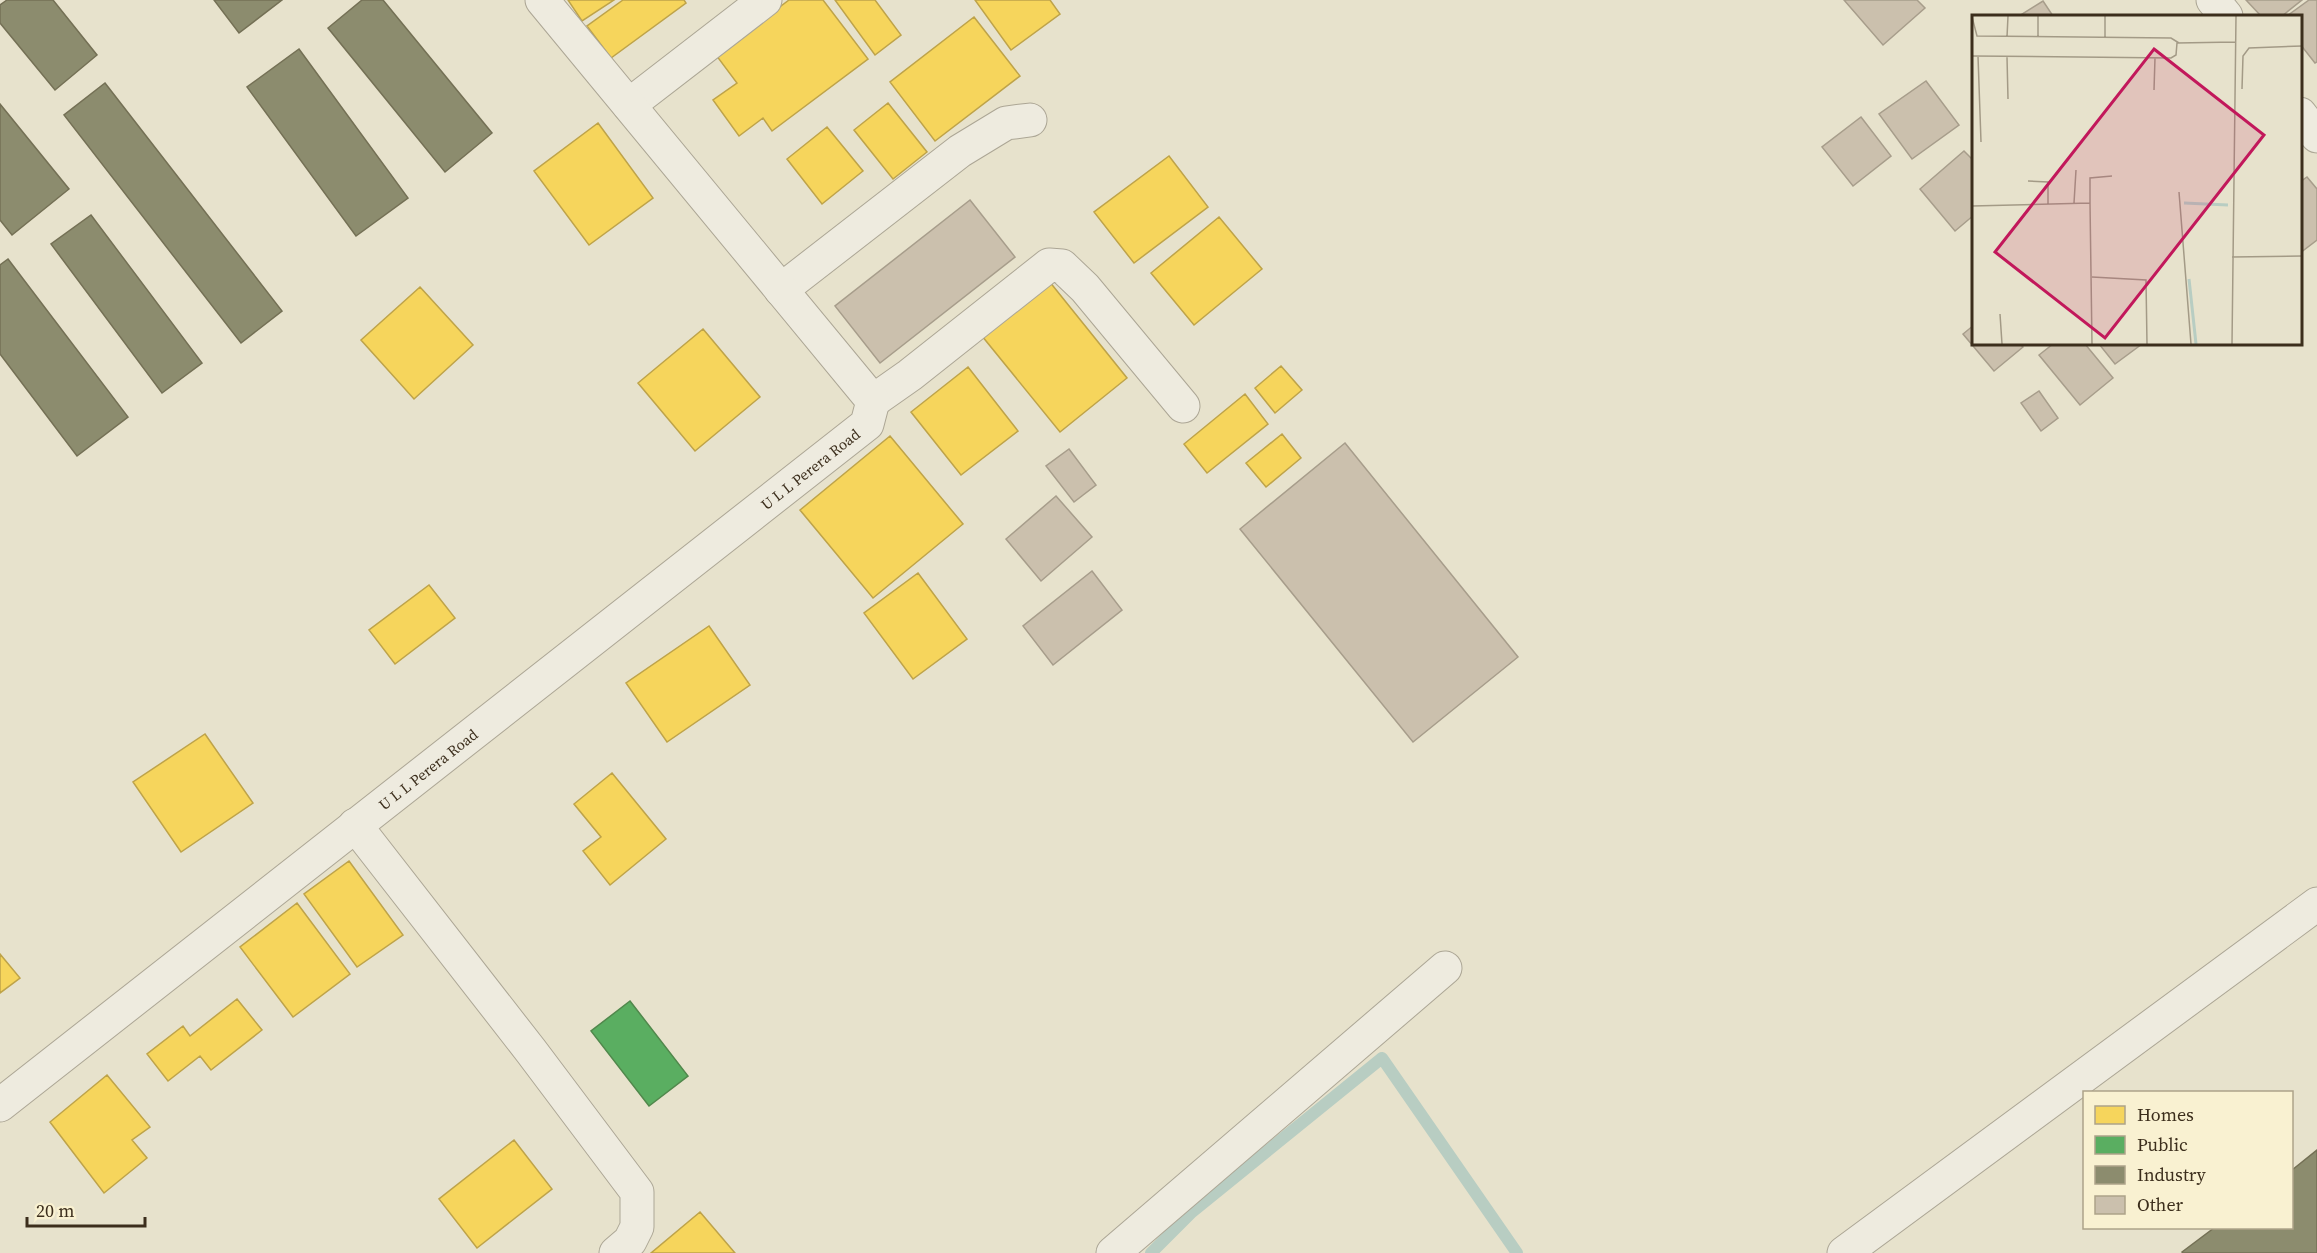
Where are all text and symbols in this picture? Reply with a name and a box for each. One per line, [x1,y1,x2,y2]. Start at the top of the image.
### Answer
inset map [1972,15,2302,345]
street label: U L L Perera Road [756,423,864,514]
street label: U L L Perera Road [374,723,482,815]
legend [2083,1091,2293,1229]
text: Homes [2137,1102,2194,1127]
text: Public [2137,1132,2188,1157]
text: Industry [2137,1162,2207,1187]
scale bar [27,1190,146,1228]
text: Other [2137,1192,2184,1217]
text: 20 m [36,1198,74,1223]

